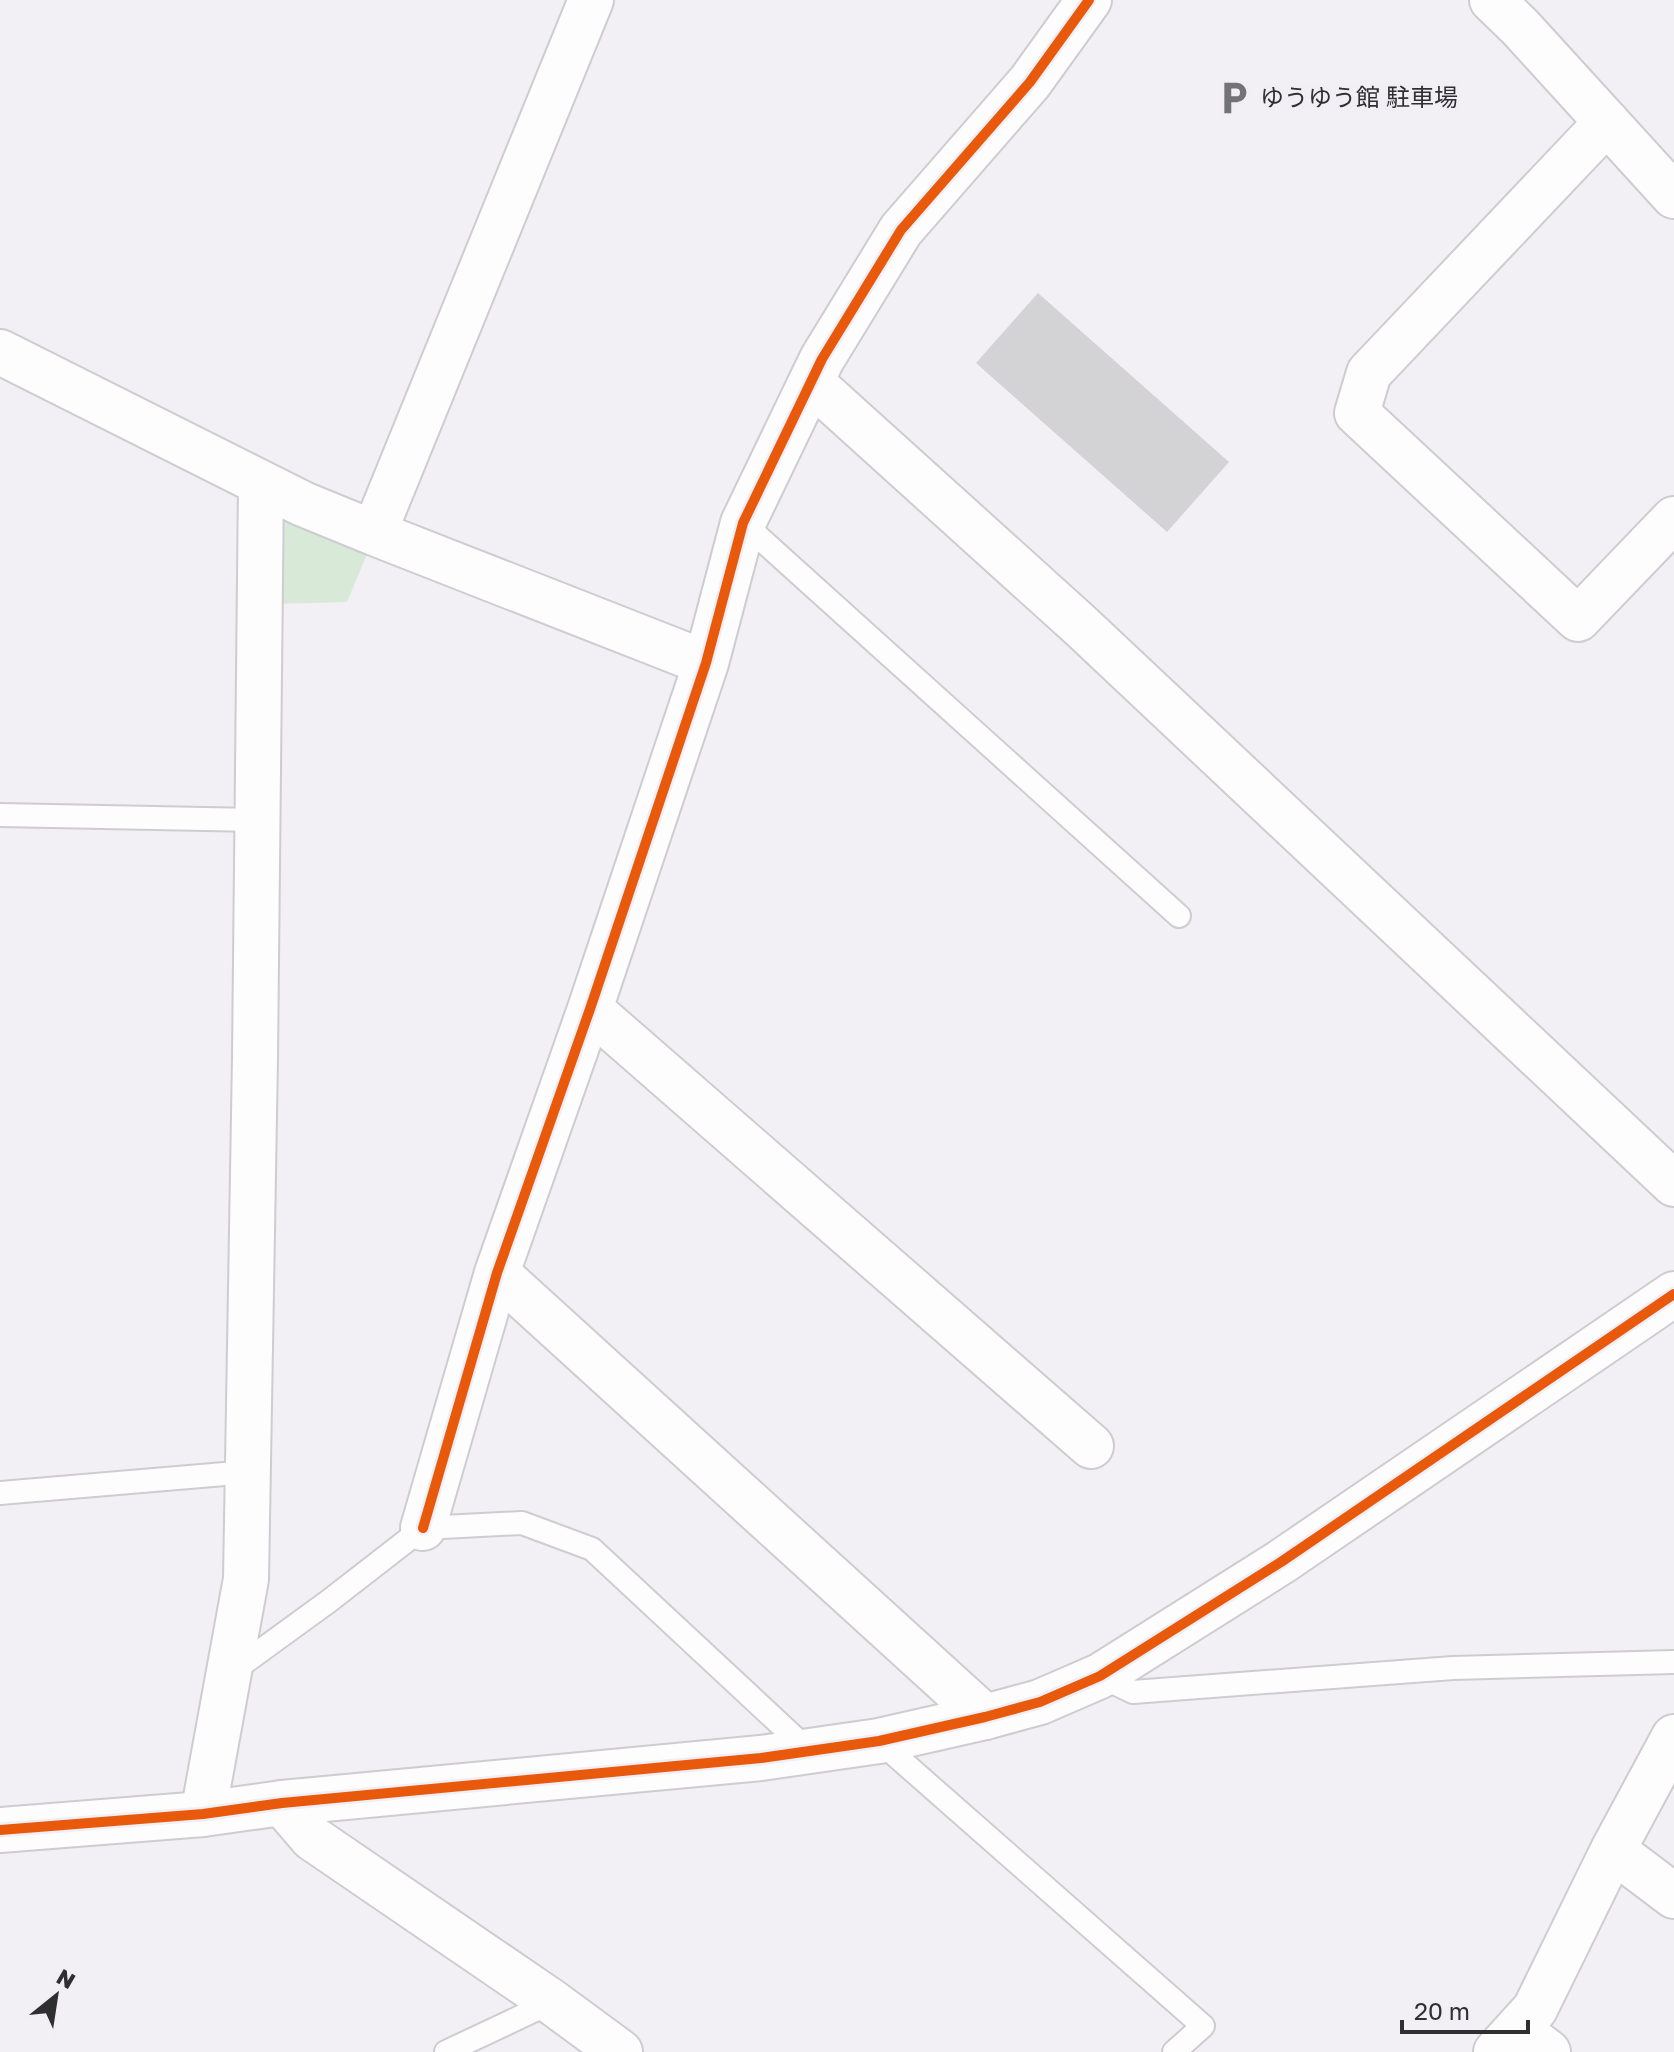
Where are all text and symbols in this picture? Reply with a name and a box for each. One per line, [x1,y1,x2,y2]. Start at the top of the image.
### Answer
parking icon: ゆうゆう館 駐車場 [1215,79,1253,117]
place label: ゆうゆう館 駐車場 [1260,82,1458,111]
north arrow [16,1956,96,2036]
text: N [52,1962,80,1994]
scale bar [1402,1984,1528,2034]
text: 20 m [1414,1996,1470,2025]

